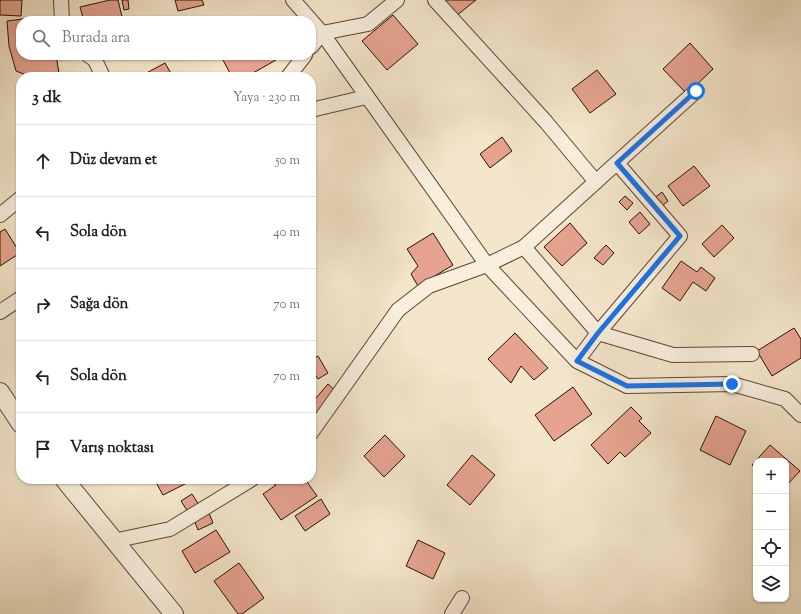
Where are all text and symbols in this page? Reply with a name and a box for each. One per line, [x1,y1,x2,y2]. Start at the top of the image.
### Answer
search box [16,16,316,60]
icon: search [30,27,52,49]
text: Burada ara [62,28,130,49]
route start [687,82,705,100]
text: 3 dk [32,86,62,110]
text: Yaya · 230 m [233,89,300,107]
icon: ahead [32,150,54,172]
text: Düz devam et [70,150,157,171]
text: 50 m [275,152,300,170]
icon: left [32,222,54,244]
text: Sola dön [70,222,127,243]
text: 40 m [273,224,300,242]
icon: right [32,294,54,316]
text: Sağa dön [70,294,128,315]
text: 70 m [273,296,300,314]
icon: left [32,366,54,388]
text: Sola dön [70,366,127,387]
text: 70 m [273,368,300,386]
route end [723,375,741,393]
icon: arrive [32,438,54,460]
text: Varış noktası [70,438,154,459]
map controls [753,458,789,602]
button: + [753,458,789,494]
button: − [753,494,789,530]
button: locate [753,530,789,566]
button: layers [753,566,789,602]

